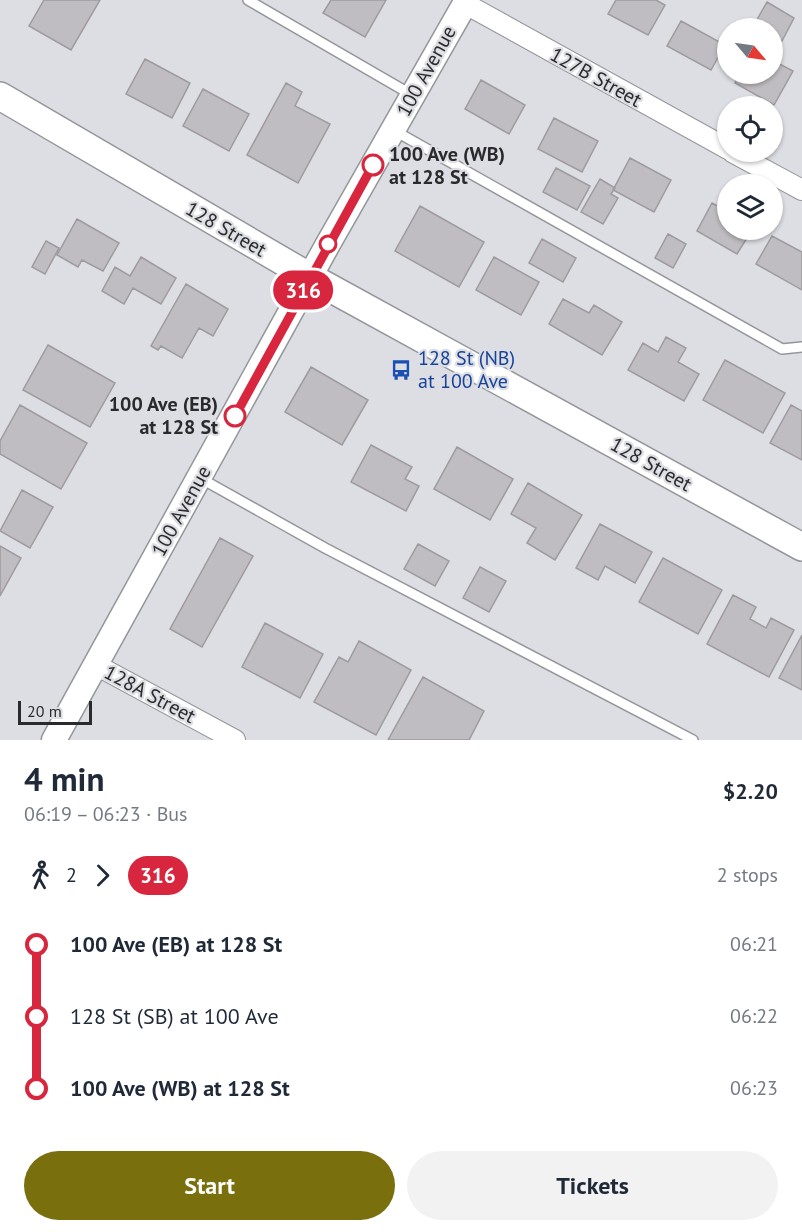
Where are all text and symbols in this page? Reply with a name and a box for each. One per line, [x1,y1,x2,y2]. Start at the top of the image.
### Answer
north arrow [717,18,783,84]
map controls [717,18,783,240]
street label: 100 Avenue [390,21,462,121]
street label: 127B Street [546,41,647,113]
button: locate [717,96,783,162]
place label: 100 Ave (WB) at 128 St [389,141,505,190]
marker: 100 Ave (WB) at 128 St [362,154,384,176]
button: layers [717,174,783,240]
street label: 128 Street [181,195,271,263]
unlabelled marker [319,235,337,253]
line badge: 316 [268,270,338,310]
text: 316 [285,277,321,304]
place label: 128 St (NB) at 100 Ave [418,345,515,394]
bus stop icon: 128 St (NB) at 100 Ave [389,358,413,382]
place label: 100 Ave (EB) at 128 St [109,391,218,440]
marker: 100 Ave (EB) at 128 St [224,405,246,427]
street label: 128 Street [606,431,696,497]
street label: 100 Avenue [145,461,217,561]
street label: 128A Street [100,659,200,729]
scale bar [18,698,92,726]
text: 20 m [27,701,62,721]
text: 4 min [24,757,105,800]
text: $2.20 [723,777,778,805]
text: 06:19 – 06:23 · Bus [24,801,188,827]
icon: walk [24,859,57,892]
icon: forward [86,859,119,892]
text: 2 [66,862,77,888]
text: 316 [140,862,176,889]
text: 2 stops [717,862,778,888]
text: 100 Ave (EB) at 128 St [70,930,282,958]
text: 06:21 [730,931,778,957]
text: 128 St (SB) at 100 Ave [70,1002,279,1030]
text: 06:22 [730,1003,778,1029]
text: 100 Ave (WB) at 128 St [70,1074,290,1102]
text: 06:23 [730,1075,778,1101]
button: Start [24,1151,395,1220]
button: Tickets [407,1151,778,1220]

